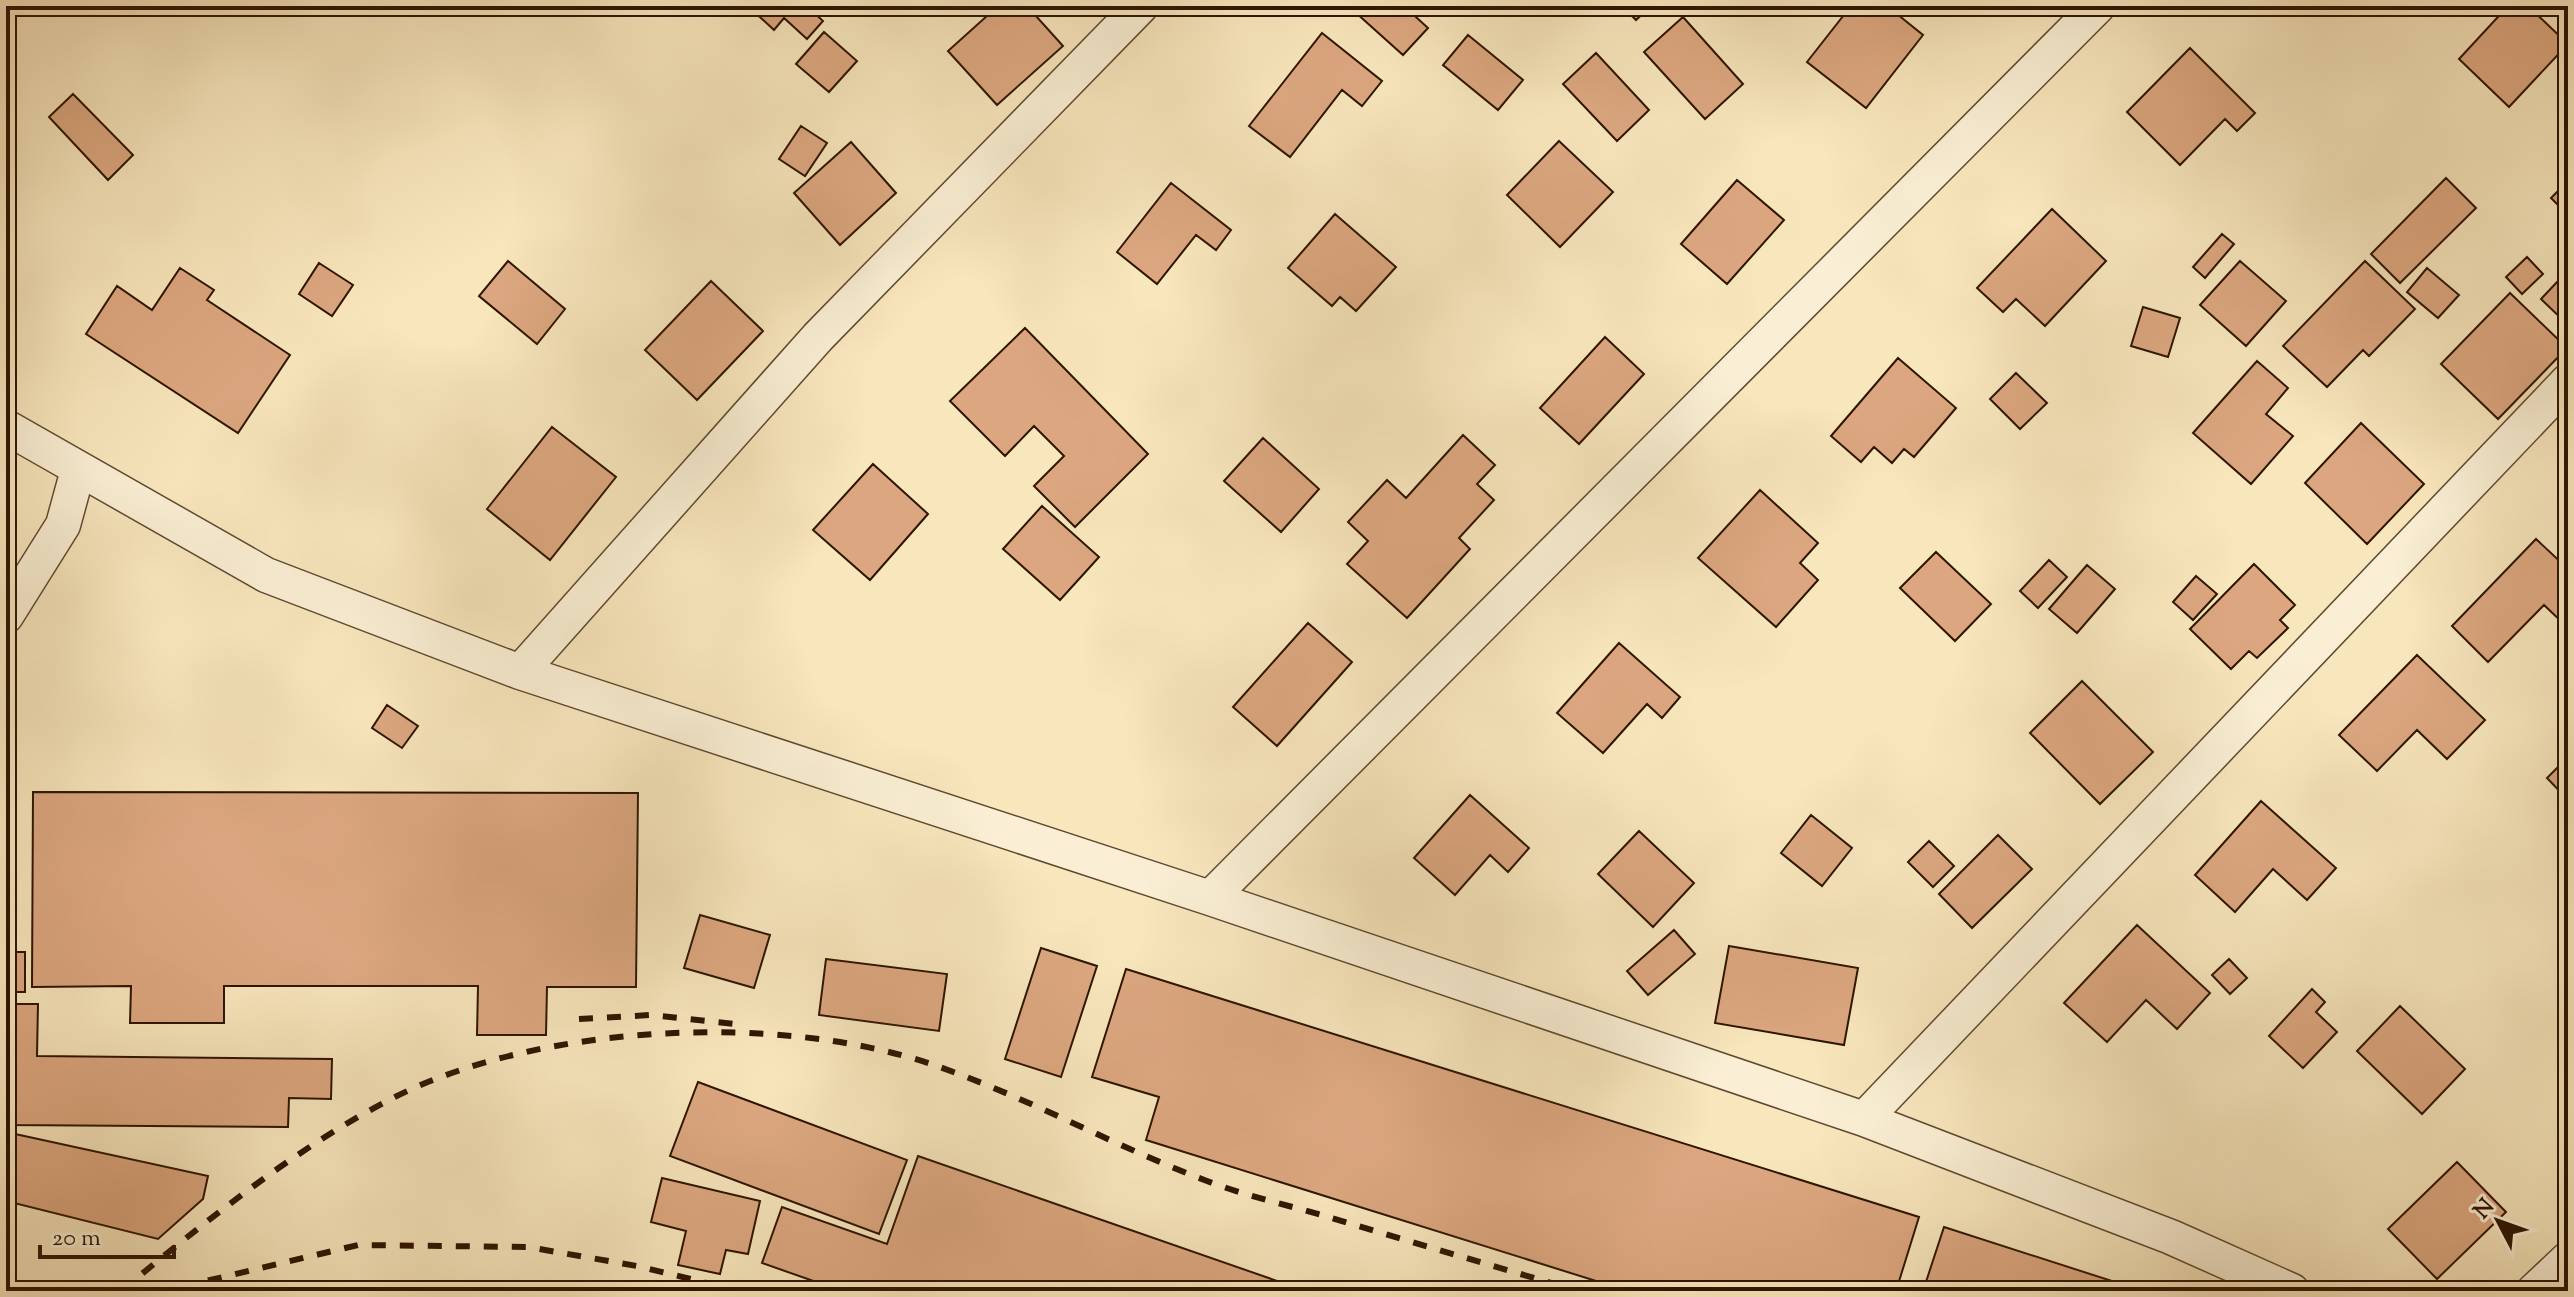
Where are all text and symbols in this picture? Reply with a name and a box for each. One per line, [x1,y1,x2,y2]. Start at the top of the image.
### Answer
north arrow [2458,1181,2538,1261]
text: N [2467,1192,2503,1227]
scale bar [40,1209,174,1259]
text: 20 m [52,1222,101,1256]

